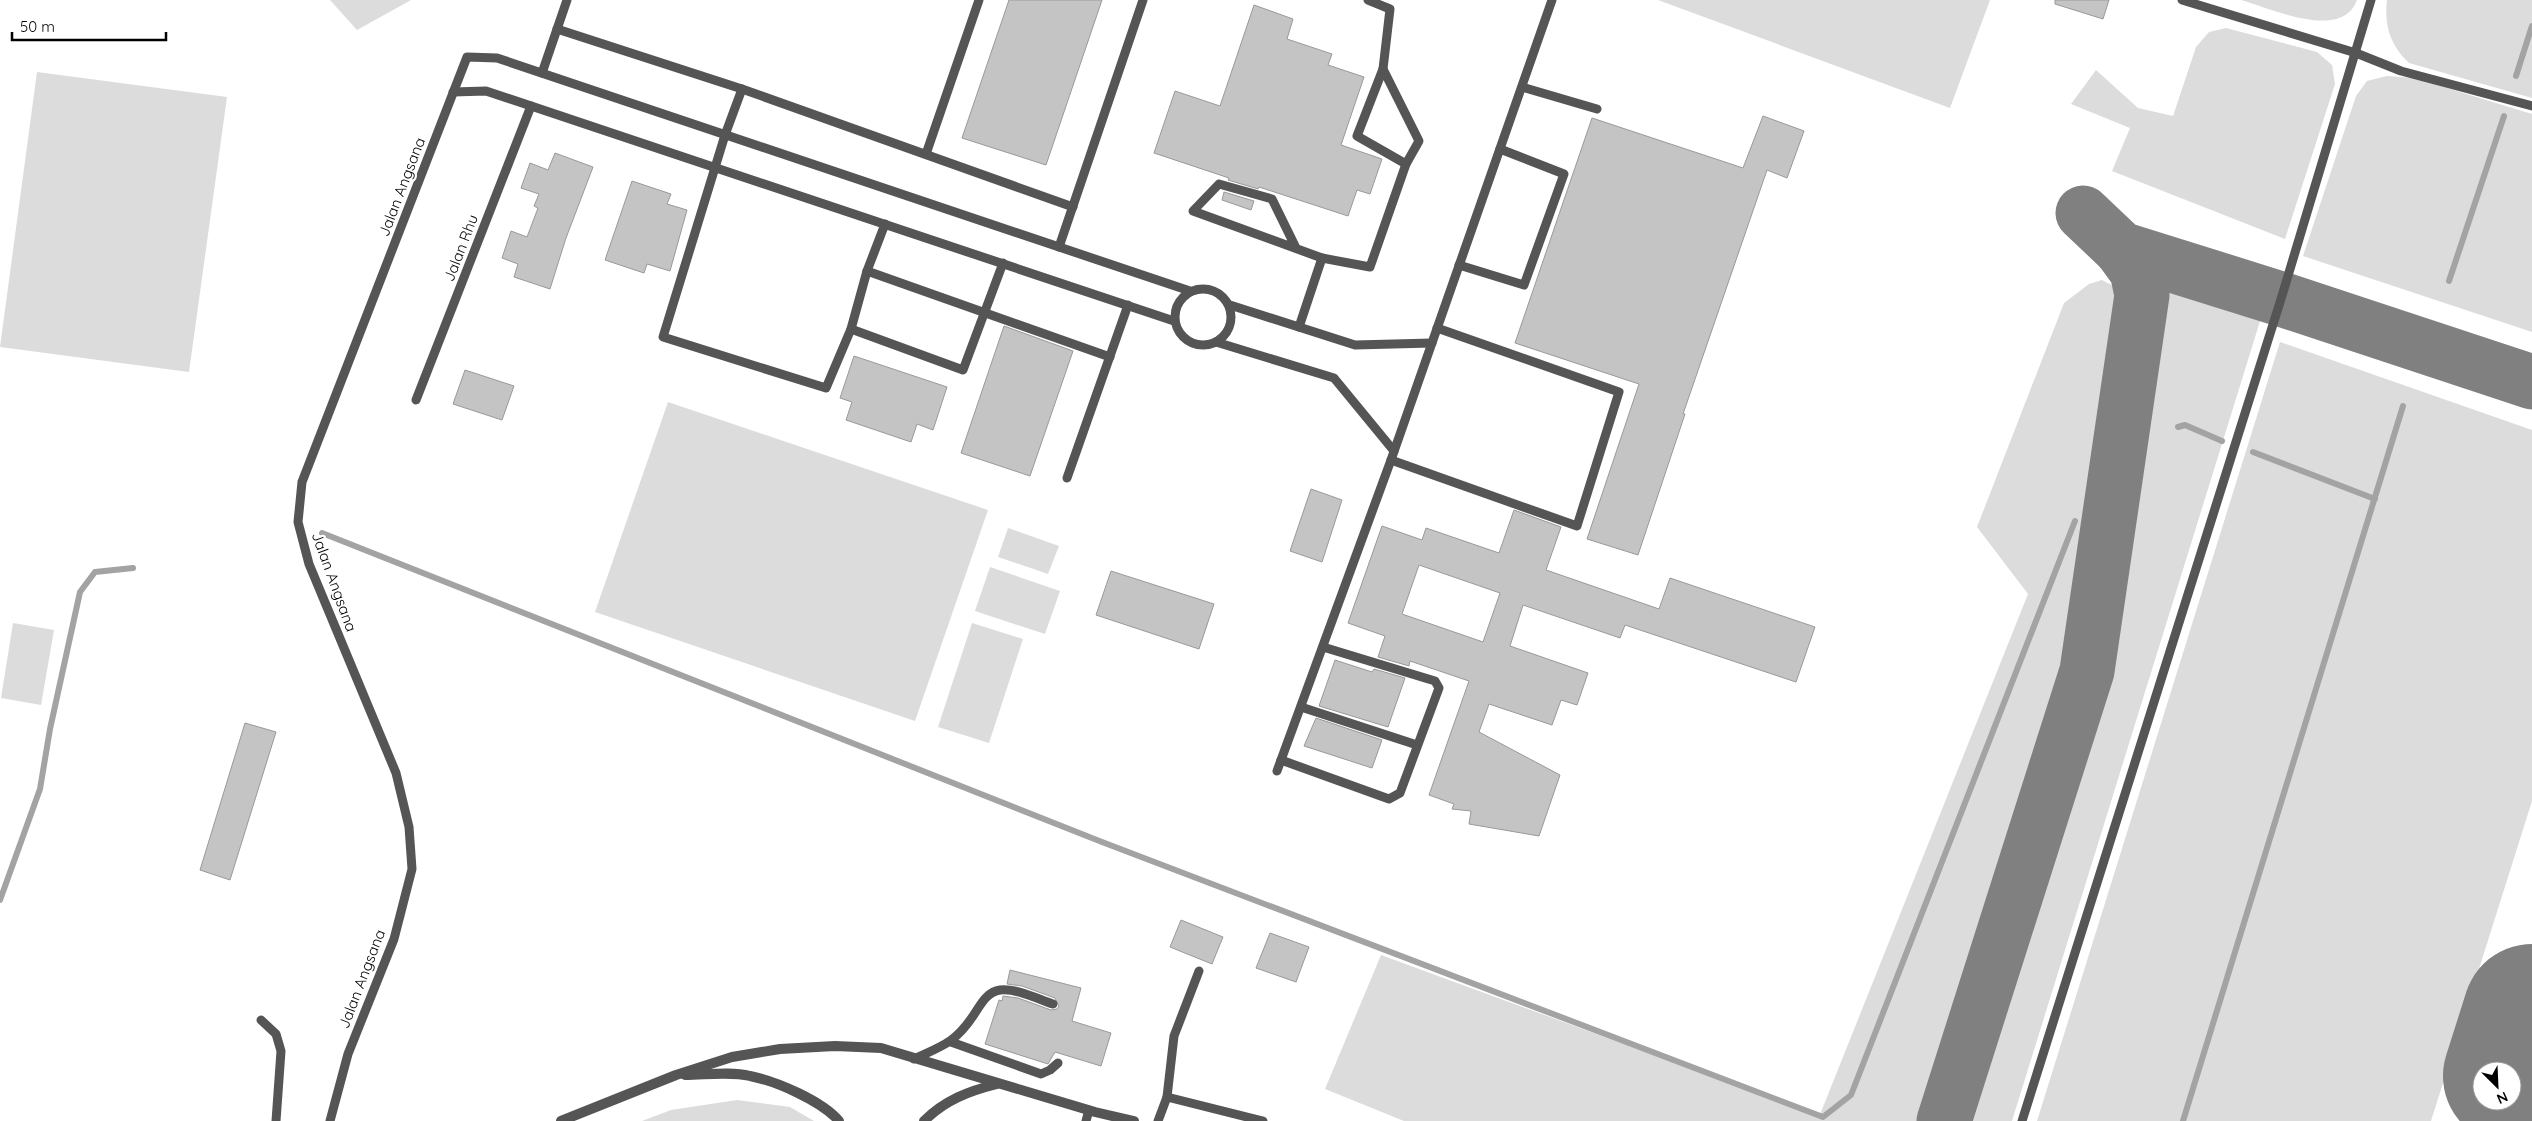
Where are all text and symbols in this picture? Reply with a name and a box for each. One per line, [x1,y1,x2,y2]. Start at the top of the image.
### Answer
scale bar [12,10,166,42]
text: 50 m [20,17,55,36]
street label: Jalan Angsana [374,135,429,239]
street label: Jalan Rhu [439,212,482,284]
street label: Jalan Angsana [308,529,361,634]
street label: Jalan Angsana [334,927,389,1031]
north arrow [2472,1061,2522,1111]
text: N [2494,1088,2511,1108]

